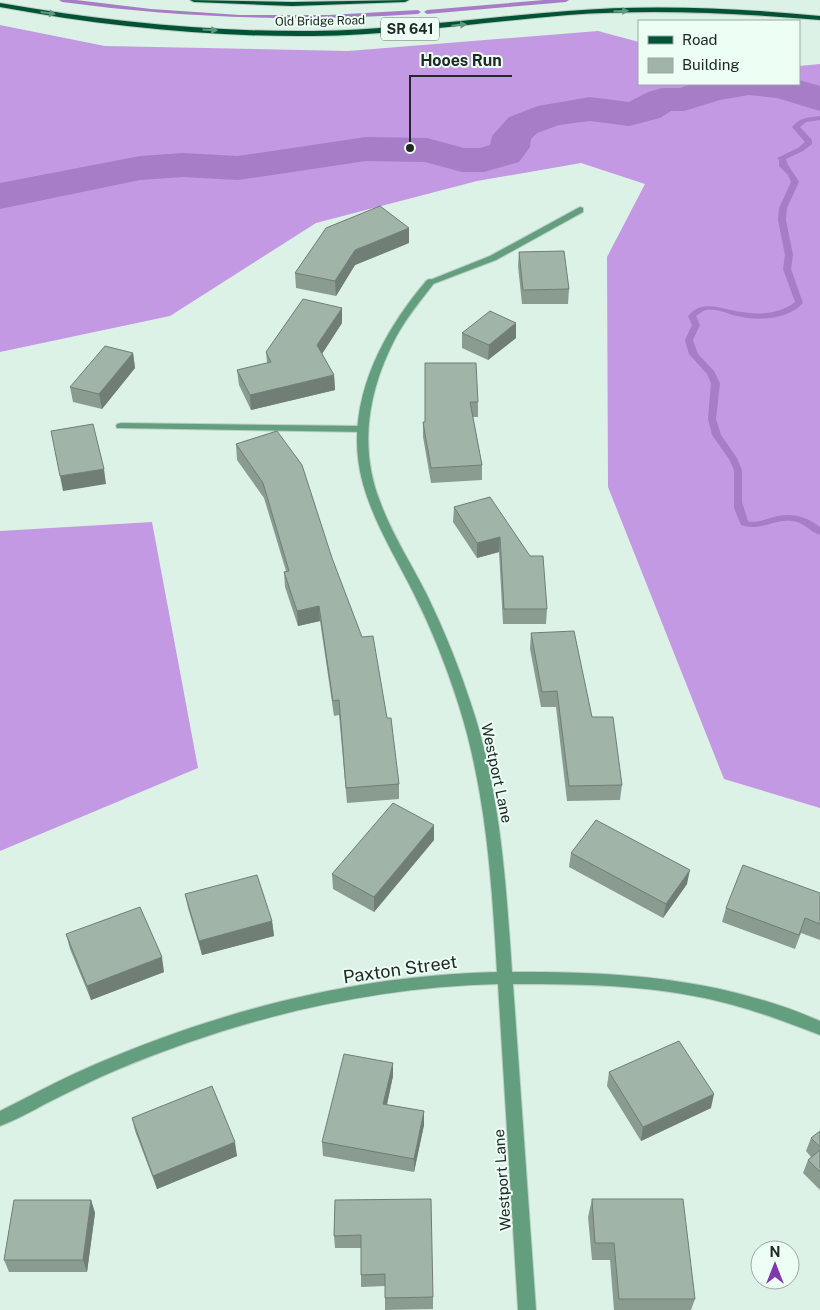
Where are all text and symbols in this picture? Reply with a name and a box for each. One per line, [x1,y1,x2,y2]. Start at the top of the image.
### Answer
one-way arrow [613,7,629,15]
one-way arrow [40,9,56,17]
street label: Old Bridge Road [275,13,365,29]
road number: SR 641 [381,18,439,40]
one-way arrow [451,20,467,28]
legend [638,20,800,85]
one-way arrow [202,27,218,35]
text: Road [682,31,718,48]
callout: Hooes Run [410,45,512,76]
text: Hooes Run [420,51,502,70]
text: Building [682,56,740,73]
street label: Westport Lane [478,721,516,825]
street label: Paxton Street [342,951,458,987]
street label: Westport Lane [490,1129,514,1231]
north arrow [750,1240,800,1290]
text: N [770,1244,780,1260]

